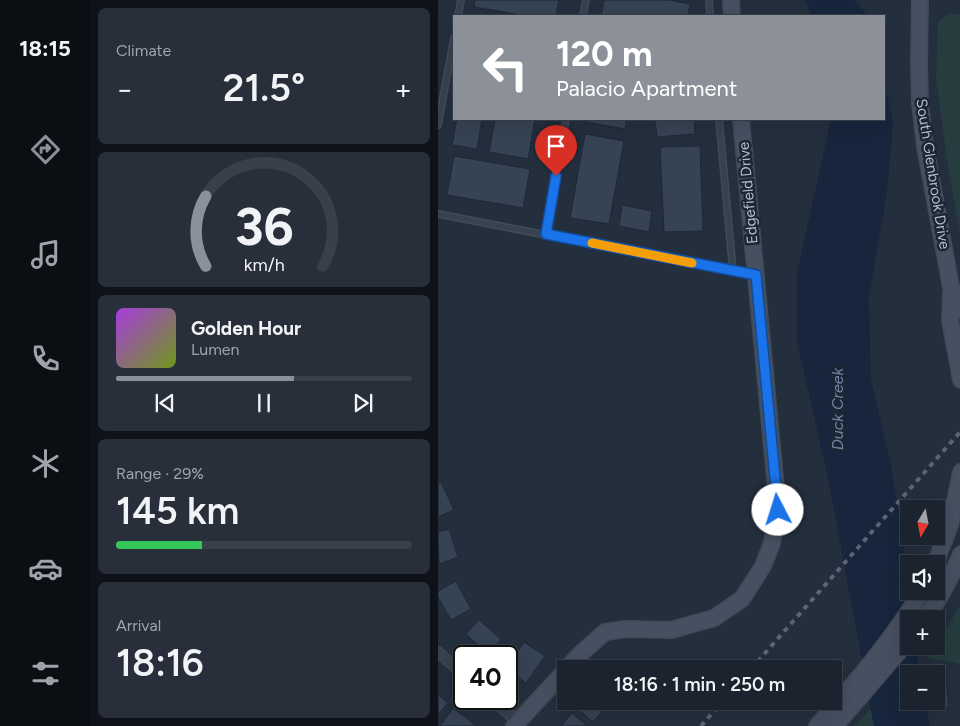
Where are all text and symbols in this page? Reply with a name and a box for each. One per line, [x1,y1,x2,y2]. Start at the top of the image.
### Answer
text: 120 m [556,33,653,75]
text: 18:15 [19,35,71,62]
icon: left [473,35,538,100]
text: Climate [116,41,171,60]
text: 21.5° [223,65,305,111]
text: − [116,72,133,106]
text: + [395,72,412,106]
text: Palacio Apartment [556,75,737,102]
street label: South Glenbrook Drive [912,97,954,251]
pin [535,125,577,176]
icon: directions [28,132,63,167]
icon: arrive [542,132,570,160]
street label: Edgefield Drive [735,141,761,245]
text: 36 [234,196,294,258]
icon: music [28,237,63,272]
text: km/h [244,254,284,275]
text: Golden Hour [191,317,301,340]
text: Lumen [191,340,240,359]
icon: phone [28,341,63,376]
water label: Duck Creek [828,366,847,450]
icon: previous [151,389,179,417]
icon: pause [250,389,278,417]
icon: next [349,389,377,417]
icon: climate [28,446,63,481]
text: Range · 29% [116,464,204,483]
position arrow [751,483,803,535]
text: 145 km [116,488,239,534]
north arrow [900,500,946,545]
map controls [900,500,945,710]
icon: car [28,551,63,586]
button: sound [900,555,945,600]
button: + [900,610,945,655]
text: Arrival [116,616,161,635]
text: 18:16 [116,640,204,686]
speed limit sign: 40 [453,645,518,710]
icon: filters [28,656,63,691]
button: − [900,665,945,710]
text: 18:16 · 1 min · 250 m [614,673,785,696]

